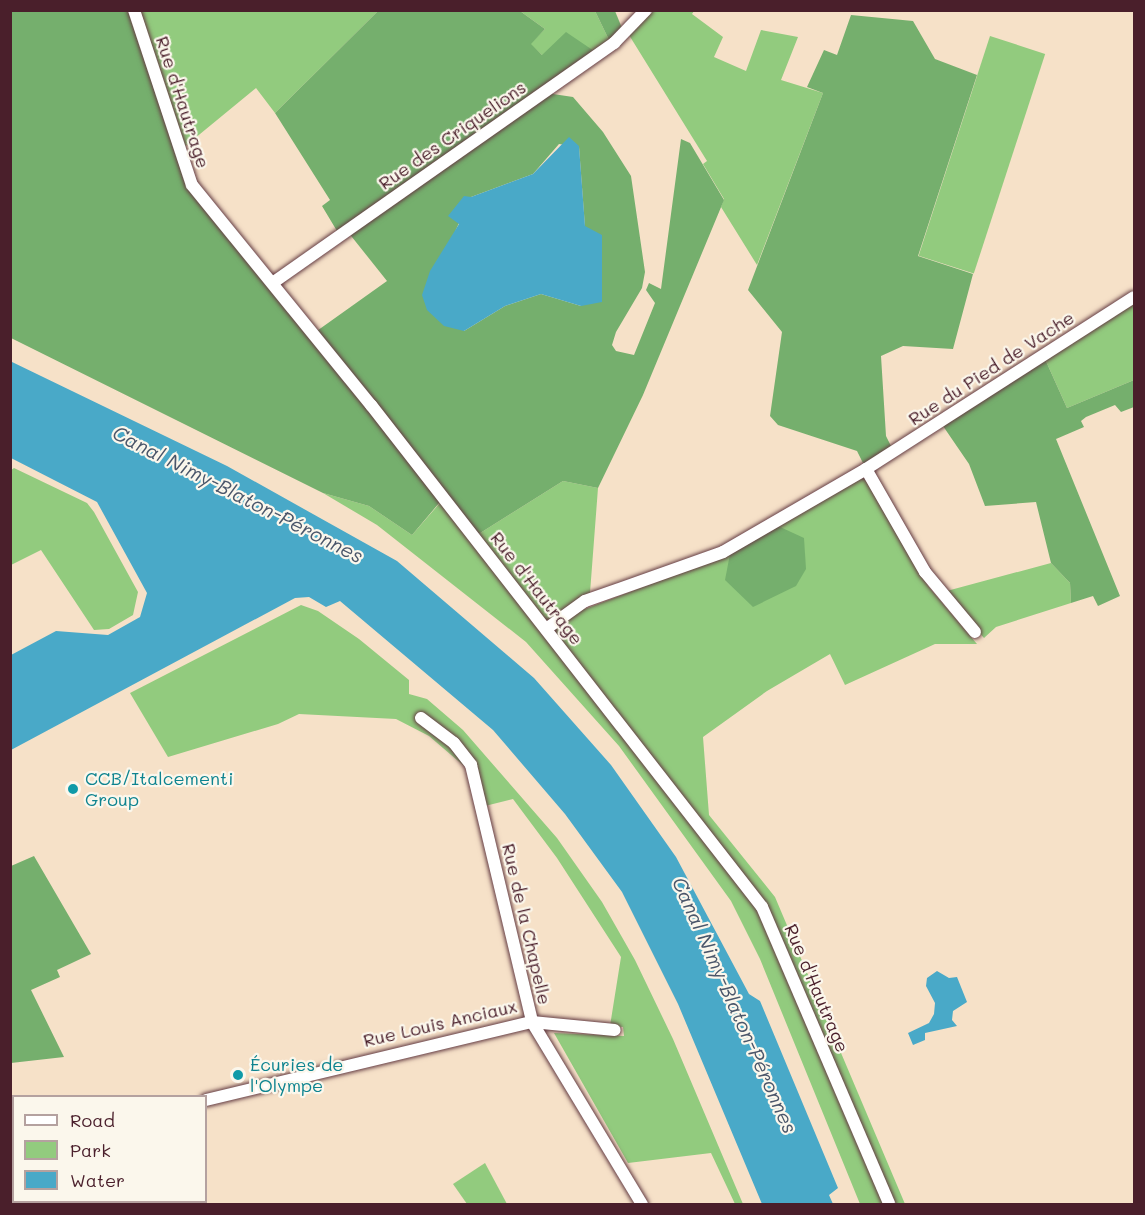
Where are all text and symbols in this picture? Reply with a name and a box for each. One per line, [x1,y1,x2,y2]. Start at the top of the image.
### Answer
street label: Rue d'Hautrage [152,33,214,171]
street label: Rue des Criquelions [374,76,530,194]
street label: Rue du Pied de Vache [904,306,1078,430]
water label: Canal Nimy-Blaton-Péronnes [109,420,367,568]
street label: Rue d'Hautrage [486,527,588,649]
place label: CCB/Italcementi Group [85,768,233,810]
marker: CCB/Italcementi Group [66,782,80,796]
street label: Rue de la Chapelle [498,841,556,1007]
water label: Canal Nimy-Blaton-Péronnes [667,873,803,1137]
street label: Rue d'Hautrage [780,921,854,1055]
street label: Rue Louis Anciaux [361,995,519,1051]
place label: Écuries de l'Olympe [250,1054,343,1096]
marker: Écuries de l'Olympe [231,1068,245,1082]
legend [12,1095,207,1203]
text: Road [70,1108,115,1132]
text: Park [70,1138,111,1162]
text: Water [70,1168,125,1192]

